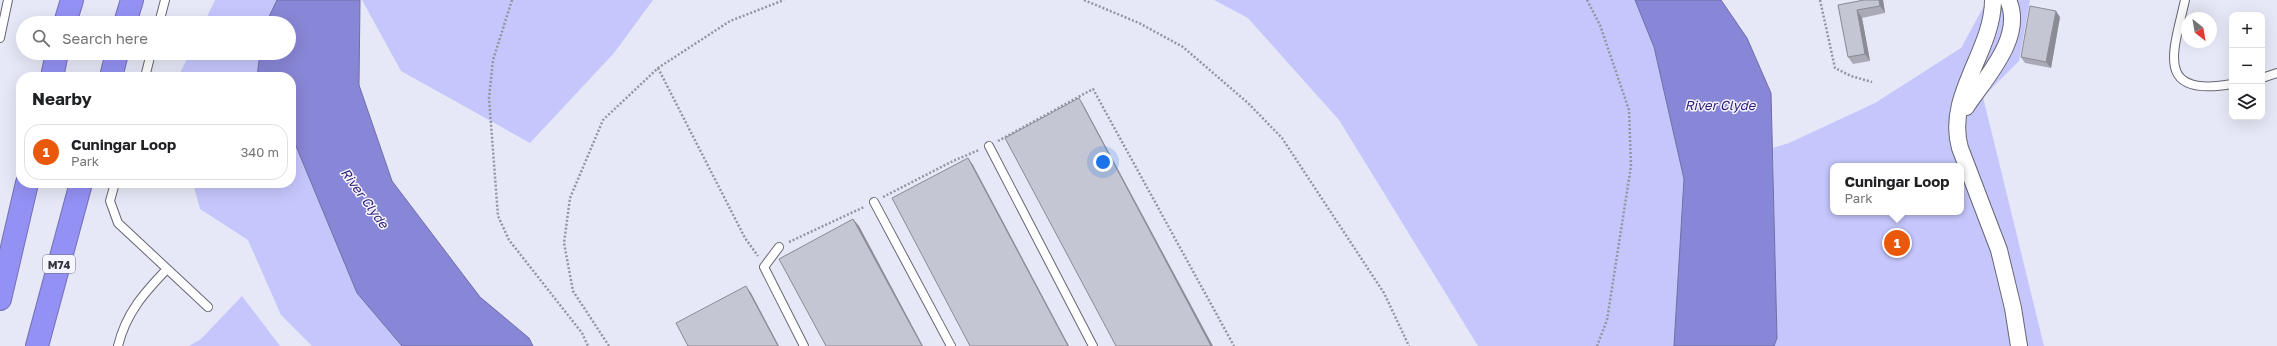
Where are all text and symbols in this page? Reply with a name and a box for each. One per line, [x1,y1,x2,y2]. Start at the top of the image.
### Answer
north arrow [2181,12,2217,48]
map controls [2229,12,2265,120]
button: + [2229,12,2265,48]
search box [16,16,296,60]
icon: search [30,27,52,49]
text: Search here [62,29,148,47]
button: − [2229,48,2265,84]
button: layers [2229,84,2265,120]
text: Nearby [32,88,92,109]
water label: River Clyde [1685,97,1757,113]
text: Cuningar Loop [71,135,176,153]
text: 1 [43,144,49,160]
text: 340 m [241,144,279,160]
your location [1093,152,1113,172]
text: Park [71,153,99,169]
popup [1830,163,1964,215]
water label: River Clyde [338,165,393,232]
text: Cuningar Loop [1844,172,1950,190]
text: Park [1844,190,1873,206]
pin: 1 [1884,228,1910,258]
road number: M74 [43,255,75,273]

